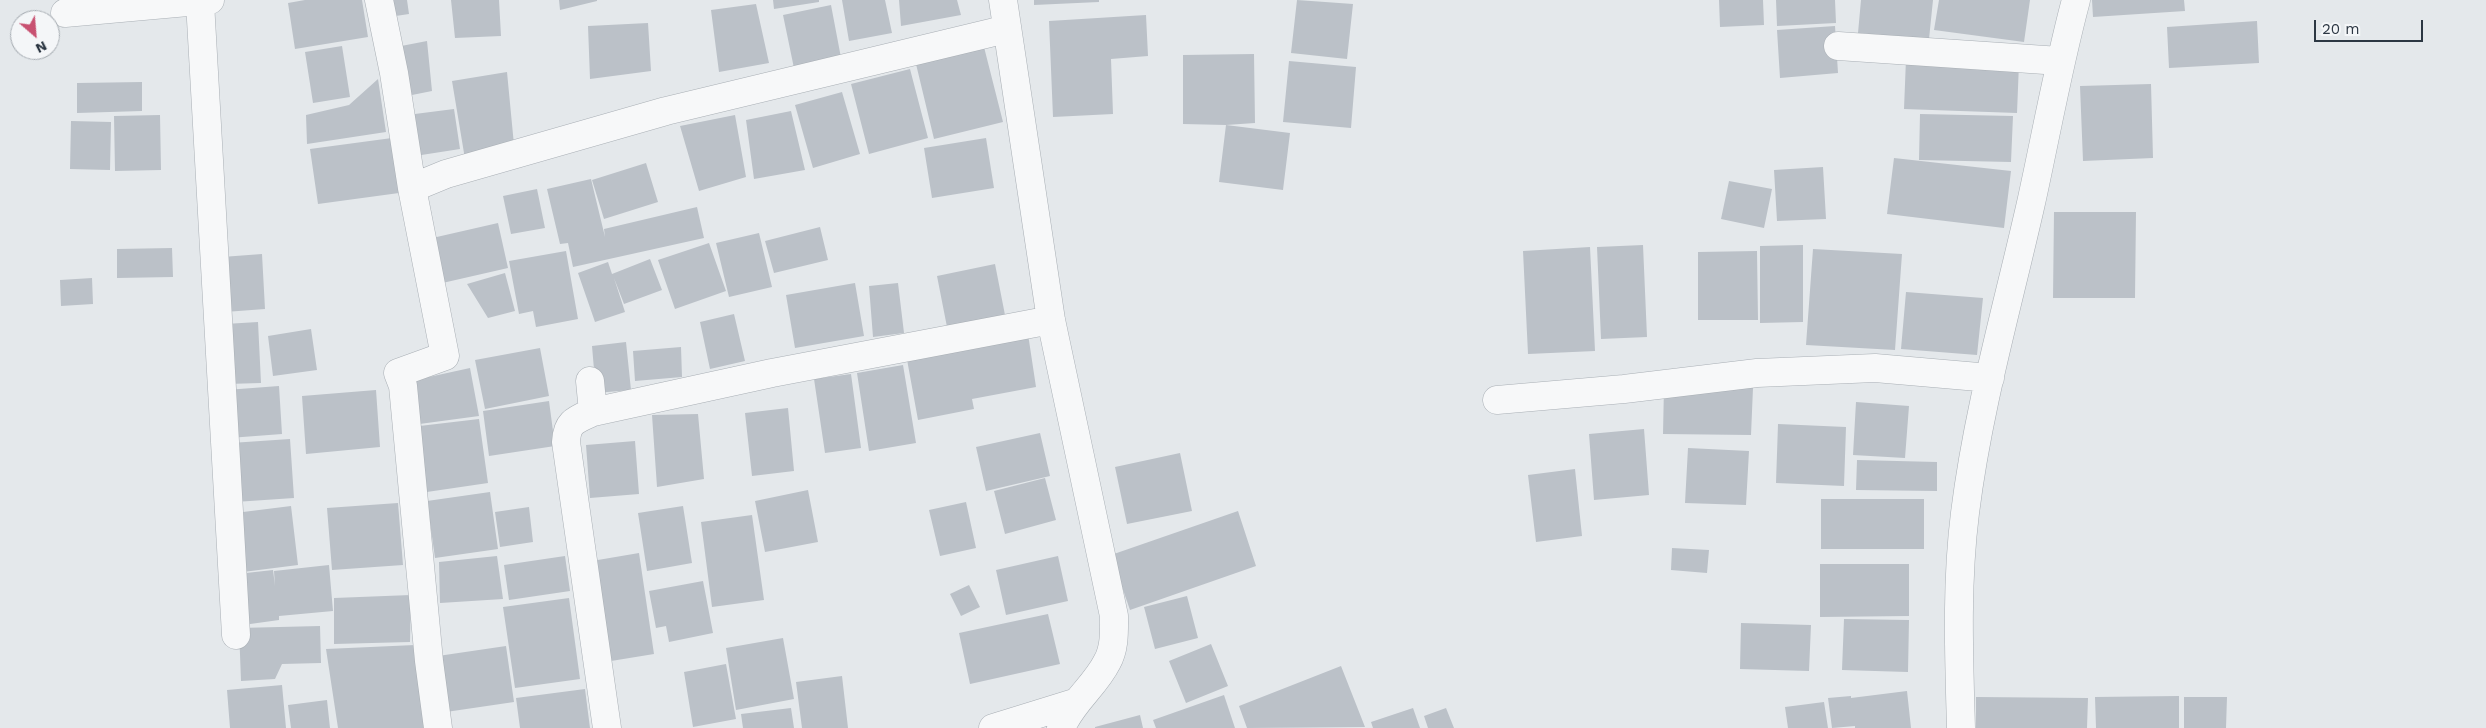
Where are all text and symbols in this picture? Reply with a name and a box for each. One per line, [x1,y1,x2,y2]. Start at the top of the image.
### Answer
north arrow [10,10,60,60]
scale bar [2316,10,2425,42]
text: 20 m [2322,20,2360,38]
text: N [33,38,50,57]

